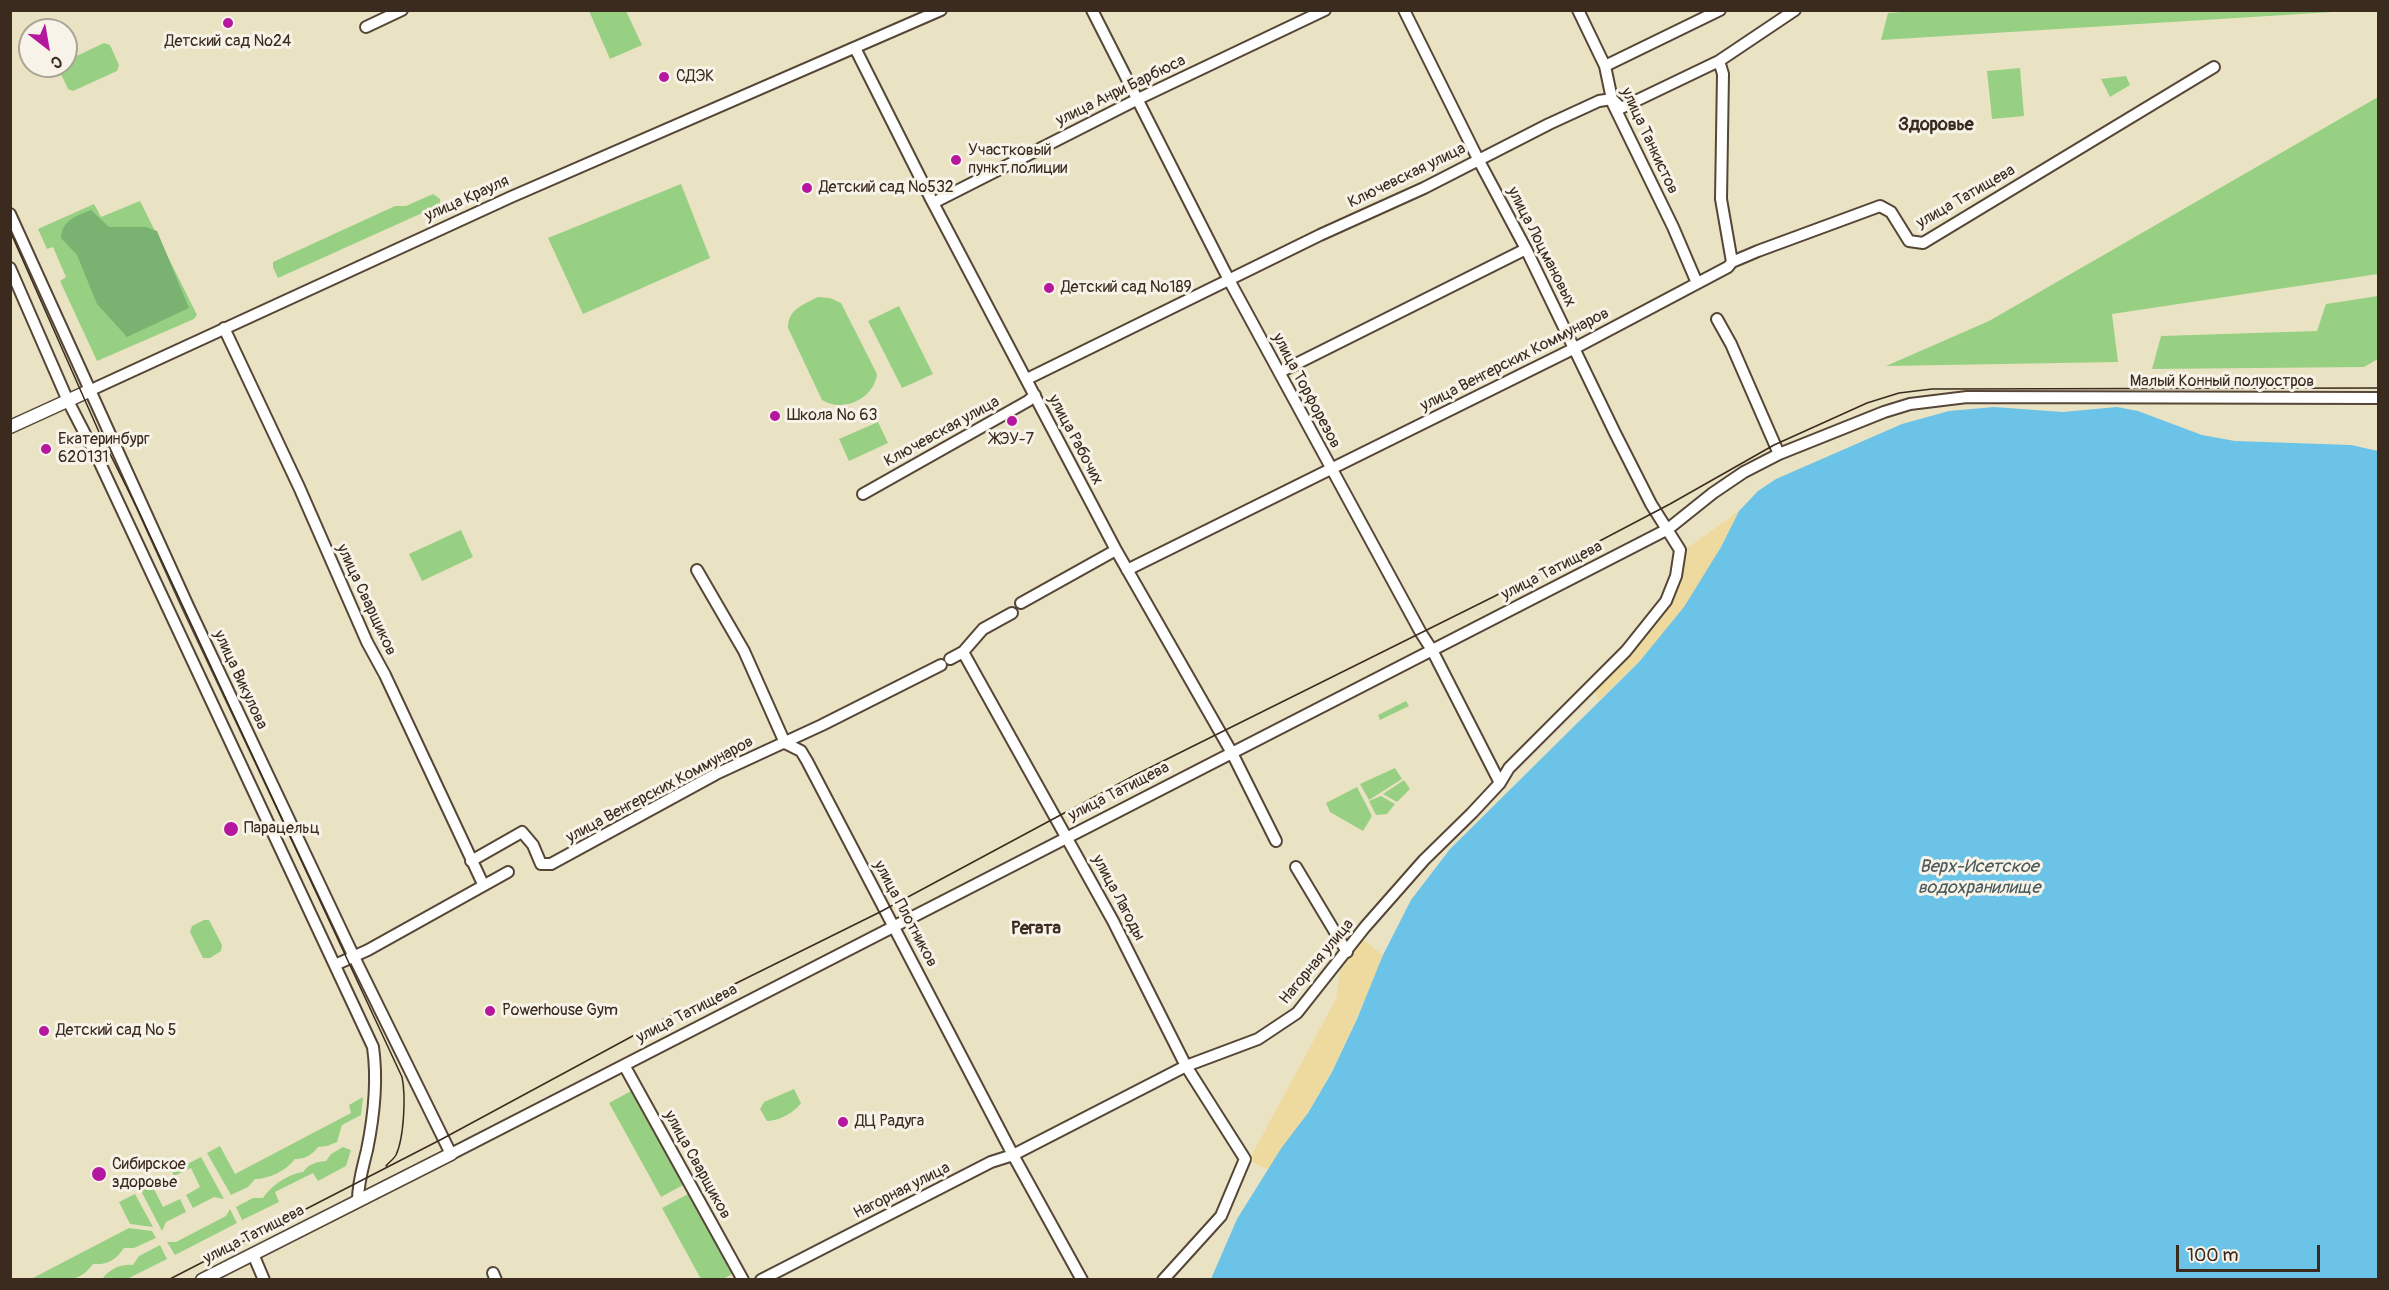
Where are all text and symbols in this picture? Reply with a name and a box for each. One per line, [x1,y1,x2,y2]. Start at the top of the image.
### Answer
marker: Детский сад №24 [221,16,235,30]
north arrow [18,18,78,78]
place label: Детский сад №24 [165,32,291,52]
text: С [47,51,66,73]
street label: улица Анри Барбюса [1053,51,1189,131]
place label: СДЭК [676,67,714,87]
marker: СДЭК [657,70,671,84]
street label: улица Танкистов [1616,85,1682,197]
district label: Здоровье [1898,114,1974,136]
street label: Ключевская улица [1345,139,1469,213]
place label: Участковый пункт полиции [968,141,1067,179]
marker: Участковый пункт полиции [949,153,963,167]
street label: улица Татищева [1913,161,2019,233]
street label: улица Крауля [422,172,512,226]
place label: Детский сад №532 [819,178,954,198]
marker: Детский сад №532 [800,181,814,195]
street label: улица Лоцмановых [1502,184,1580,310]
place label: Детский сад №189 [1061,278,1192,298]
marker: Детский сад №189 [1042,281,1056,295]
street label: улица Венгерских Коммунаров [1417,304,1613,416]
street label: улица Торфорезов [1268,330,1344,452]
street label: Малый Конный полуостров [2130,372,2314,392]
street label: Ключевская улица [881,392,1003,472]
street label: улица Рабочих [1043,392,1107,488]
place label: Школа № 63 [787,406,877,426]
marker: Школа № 63 [768,409,782,423]
marker: ЖЭУ-7 [1005,414,1019,428]
place label: Екатеринбург 620131 [58,430,150,468]
place label: ЖЭУ-7 [990,430,1034,450]
marker: Екатеринбург 620131 [39,442,53,456]
street label: улица Татищева [1498,537,1606,605]
street label: улица Сварщиков [332,541,400,659]
street label: улица Викулова [209,628,271,732]
street label: улица Венгерских Коммунаров [563,732,757,848]
street label: улица Татищева [1065,758,1173,826]
place label: Парацельц [244,819,320,839]
marker: Парацельц [222,820,240,838]
street label: улица Лагоды [1087,852,1149,944]
water label: Верх-Исетское водохранилище [1918,856,2040,898]
street label: улица Плотников [869,858,941,970]
street label: Нагорная улица [1276,915,1358,1009]
district label: Регата [1011,918,1061,940]
street label: улица Татищева [633,980,741,1048]
place label: Powerhouse Gym [502,1001,618,1021]
marker: Powerhouse Gym [483,1004,497,1018]
place label: Детский сад № 5 [56,1021,176,1041]
marker: Детский сад № 5 [37,1024,51,1038]
street label: улица Сварщиков [659,1108,735,1222]
place label: ДЦ Радуга [855,1112,924,1132]
marker: ДЦ Радуга [836,1115,850,1129]
place label: Сибирское здоровье [112,1155,186,1193]
street label: Нагорная улица [851,1159,953,1223]
marker: Сибирское здоровье [90,1165,108,1183]
street label: улица Татищева [200,1201,308,1269]
scale bar [2179,1233,2323,1271]
text: 100 m [2187,1244,2239,1267]

